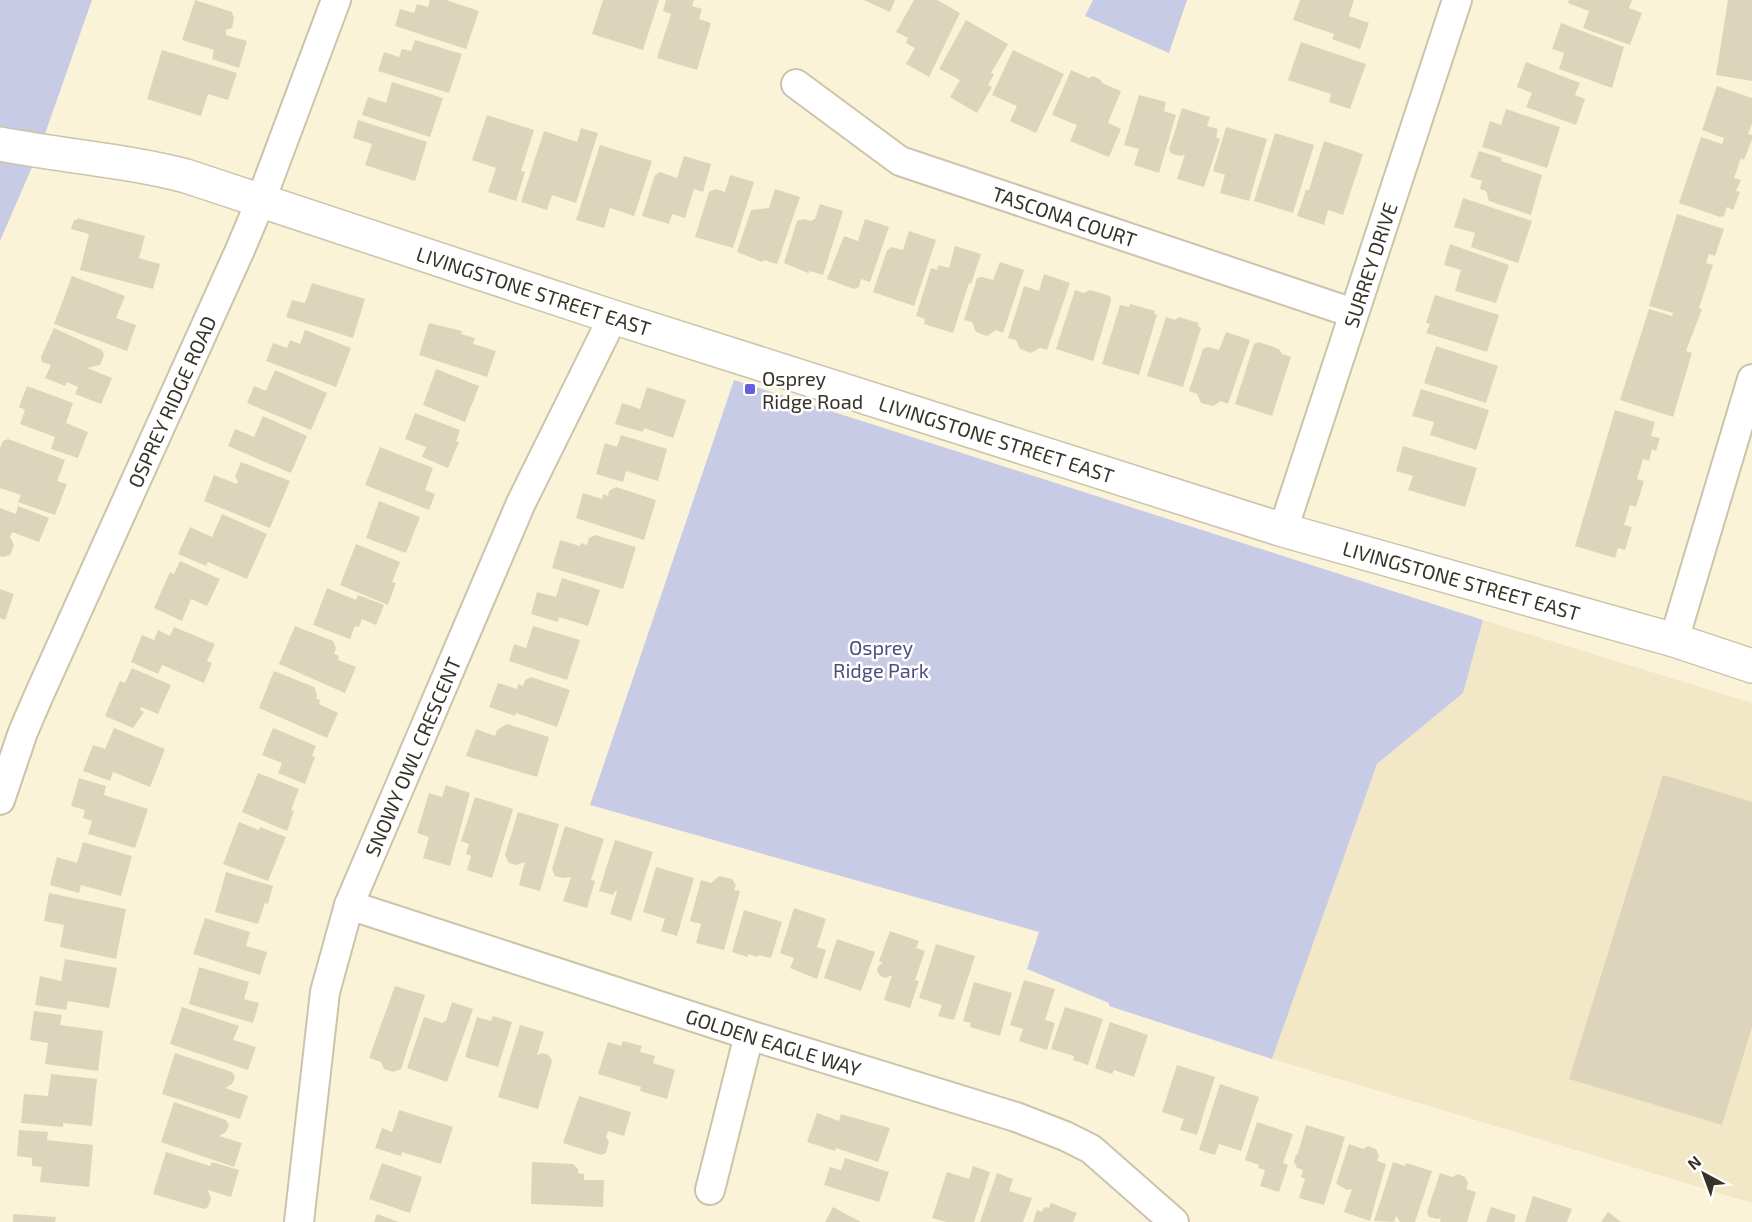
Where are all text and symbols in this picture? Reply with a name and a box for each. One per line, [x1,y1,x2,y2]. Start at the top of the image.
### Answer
street label: TASCONA COURT [989,181,1140,252]
street label: SURREY DRIVE [1338,199,1402,330]
street label: LIVINGSTONE STREET EAST [414,241,654,340]
street label: OSPREY RIDGE ROAD [122,312,221,491]
place label: Osprey Ridge Road [762,366,863,413]
marker: Osprey Ridge Road [743,382,757,396]
street label: LIVINGSTONE STREET EAST [876,390,1117,488]
street label: LIVINGSTONE STREET EAST [1340,535,1583,625]
park label: Osprey Ridge Park [833,635,929,682]
street label: SNOWY OWL CRESCENT [359,653,466,860]
street label: GOLDEN EAGLE WAY [683,1003,865,1081]
north arrow [1674,1144,1734,1204]
text: N [1683,1151,1704,1173]

